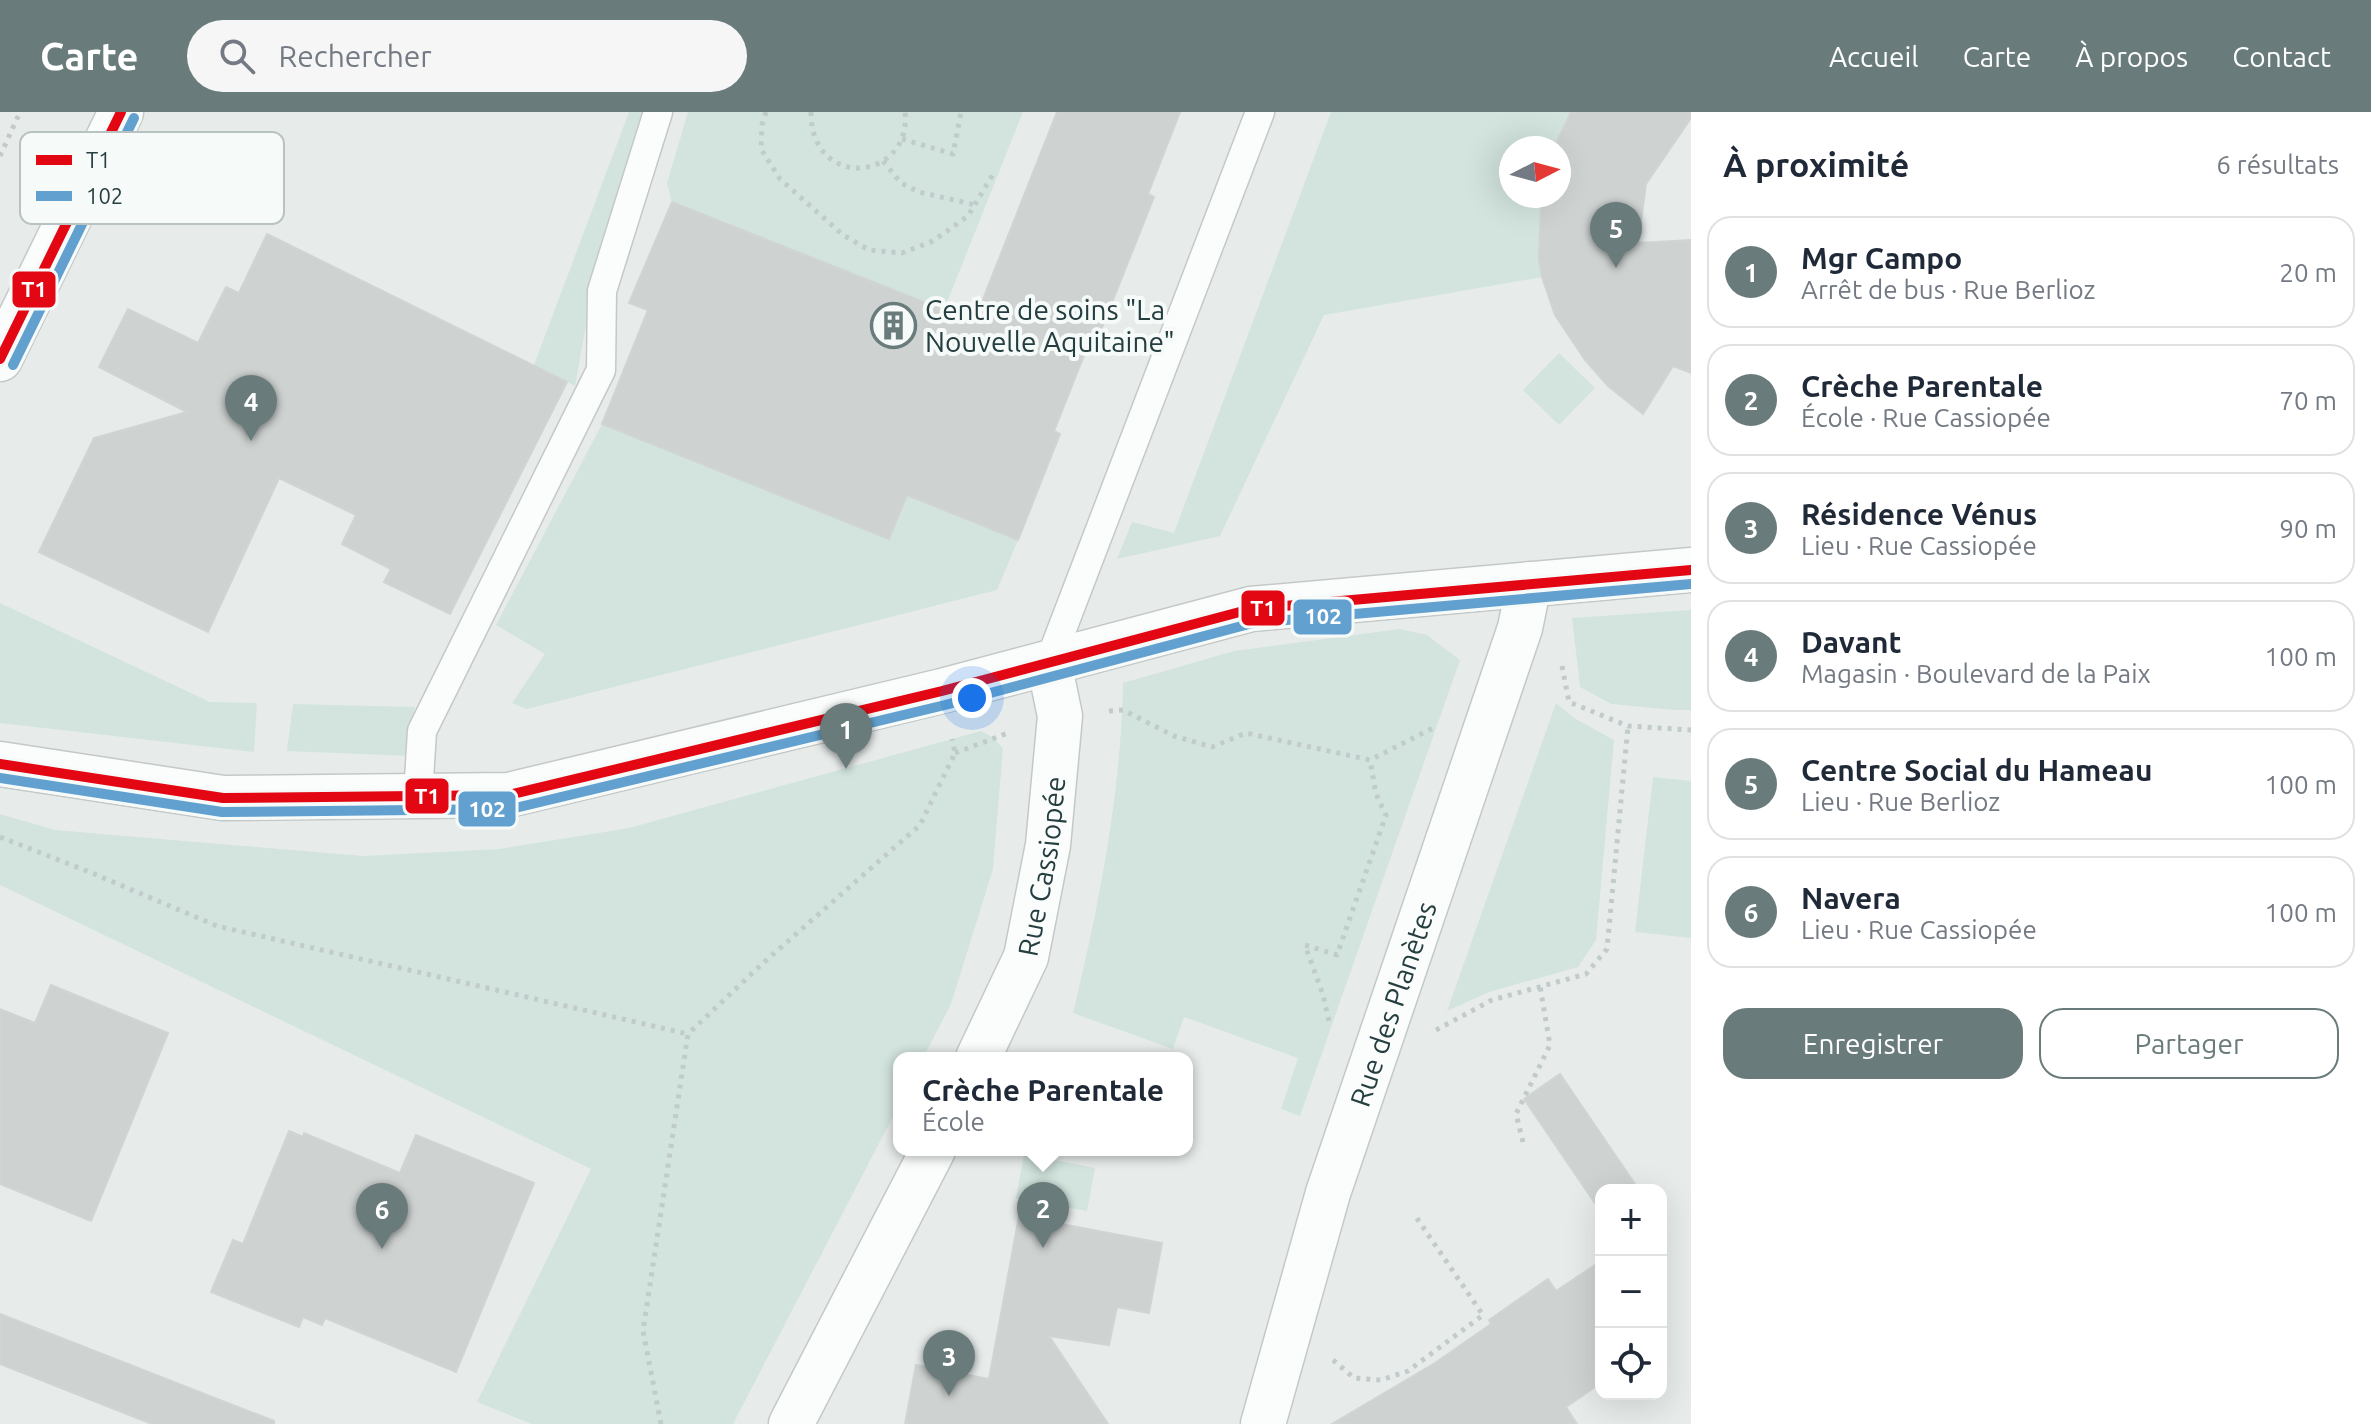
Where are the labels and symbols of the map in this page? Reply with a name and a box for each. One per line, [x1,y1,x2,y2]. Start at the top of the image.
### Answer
legend [20,132,284,224]
north arrow [1499,136,1571,208]
text: T1 [86,147,111,172]
text: 102 [86,183,123,208]
pin: 5 [1590,202,1642,268]
line badge: T1 [11,270,57,309]
text: T1 [21,276,47,301]
place label: Centre de soins "La Nouvelle Aquitaine" [925,294,1175,357]
building icon: Centre de soins "La Nouvelle Aquitaine" [870,301,918,349]
pin: 4 [225,375,277,441]
line badge: T1 [1240,589,1286,627]
text: T1 [1250,595,1276,620]
line badge: 102 [1292,598,1353,636]
text: 102 [1304,603,1342,628]
your location [952,678,992,718]
pin: 1 [820,703,872,769]
street label: Rue Cassiopée [1011,775,1070,959]
line badge: T1 [404,777,450,815]
text: T1 [414,783,440,808]
line badge: 102 [457,790,517,828]
text: 102 [468,796,506,821]
street label: Rue des Planètes [1343,897,1442,1110]
pin: 2 [1017,1182,1069,1248]
pin: 6 [356,1183,408,1249]
pin: 3 [923,1330,975,1396]

